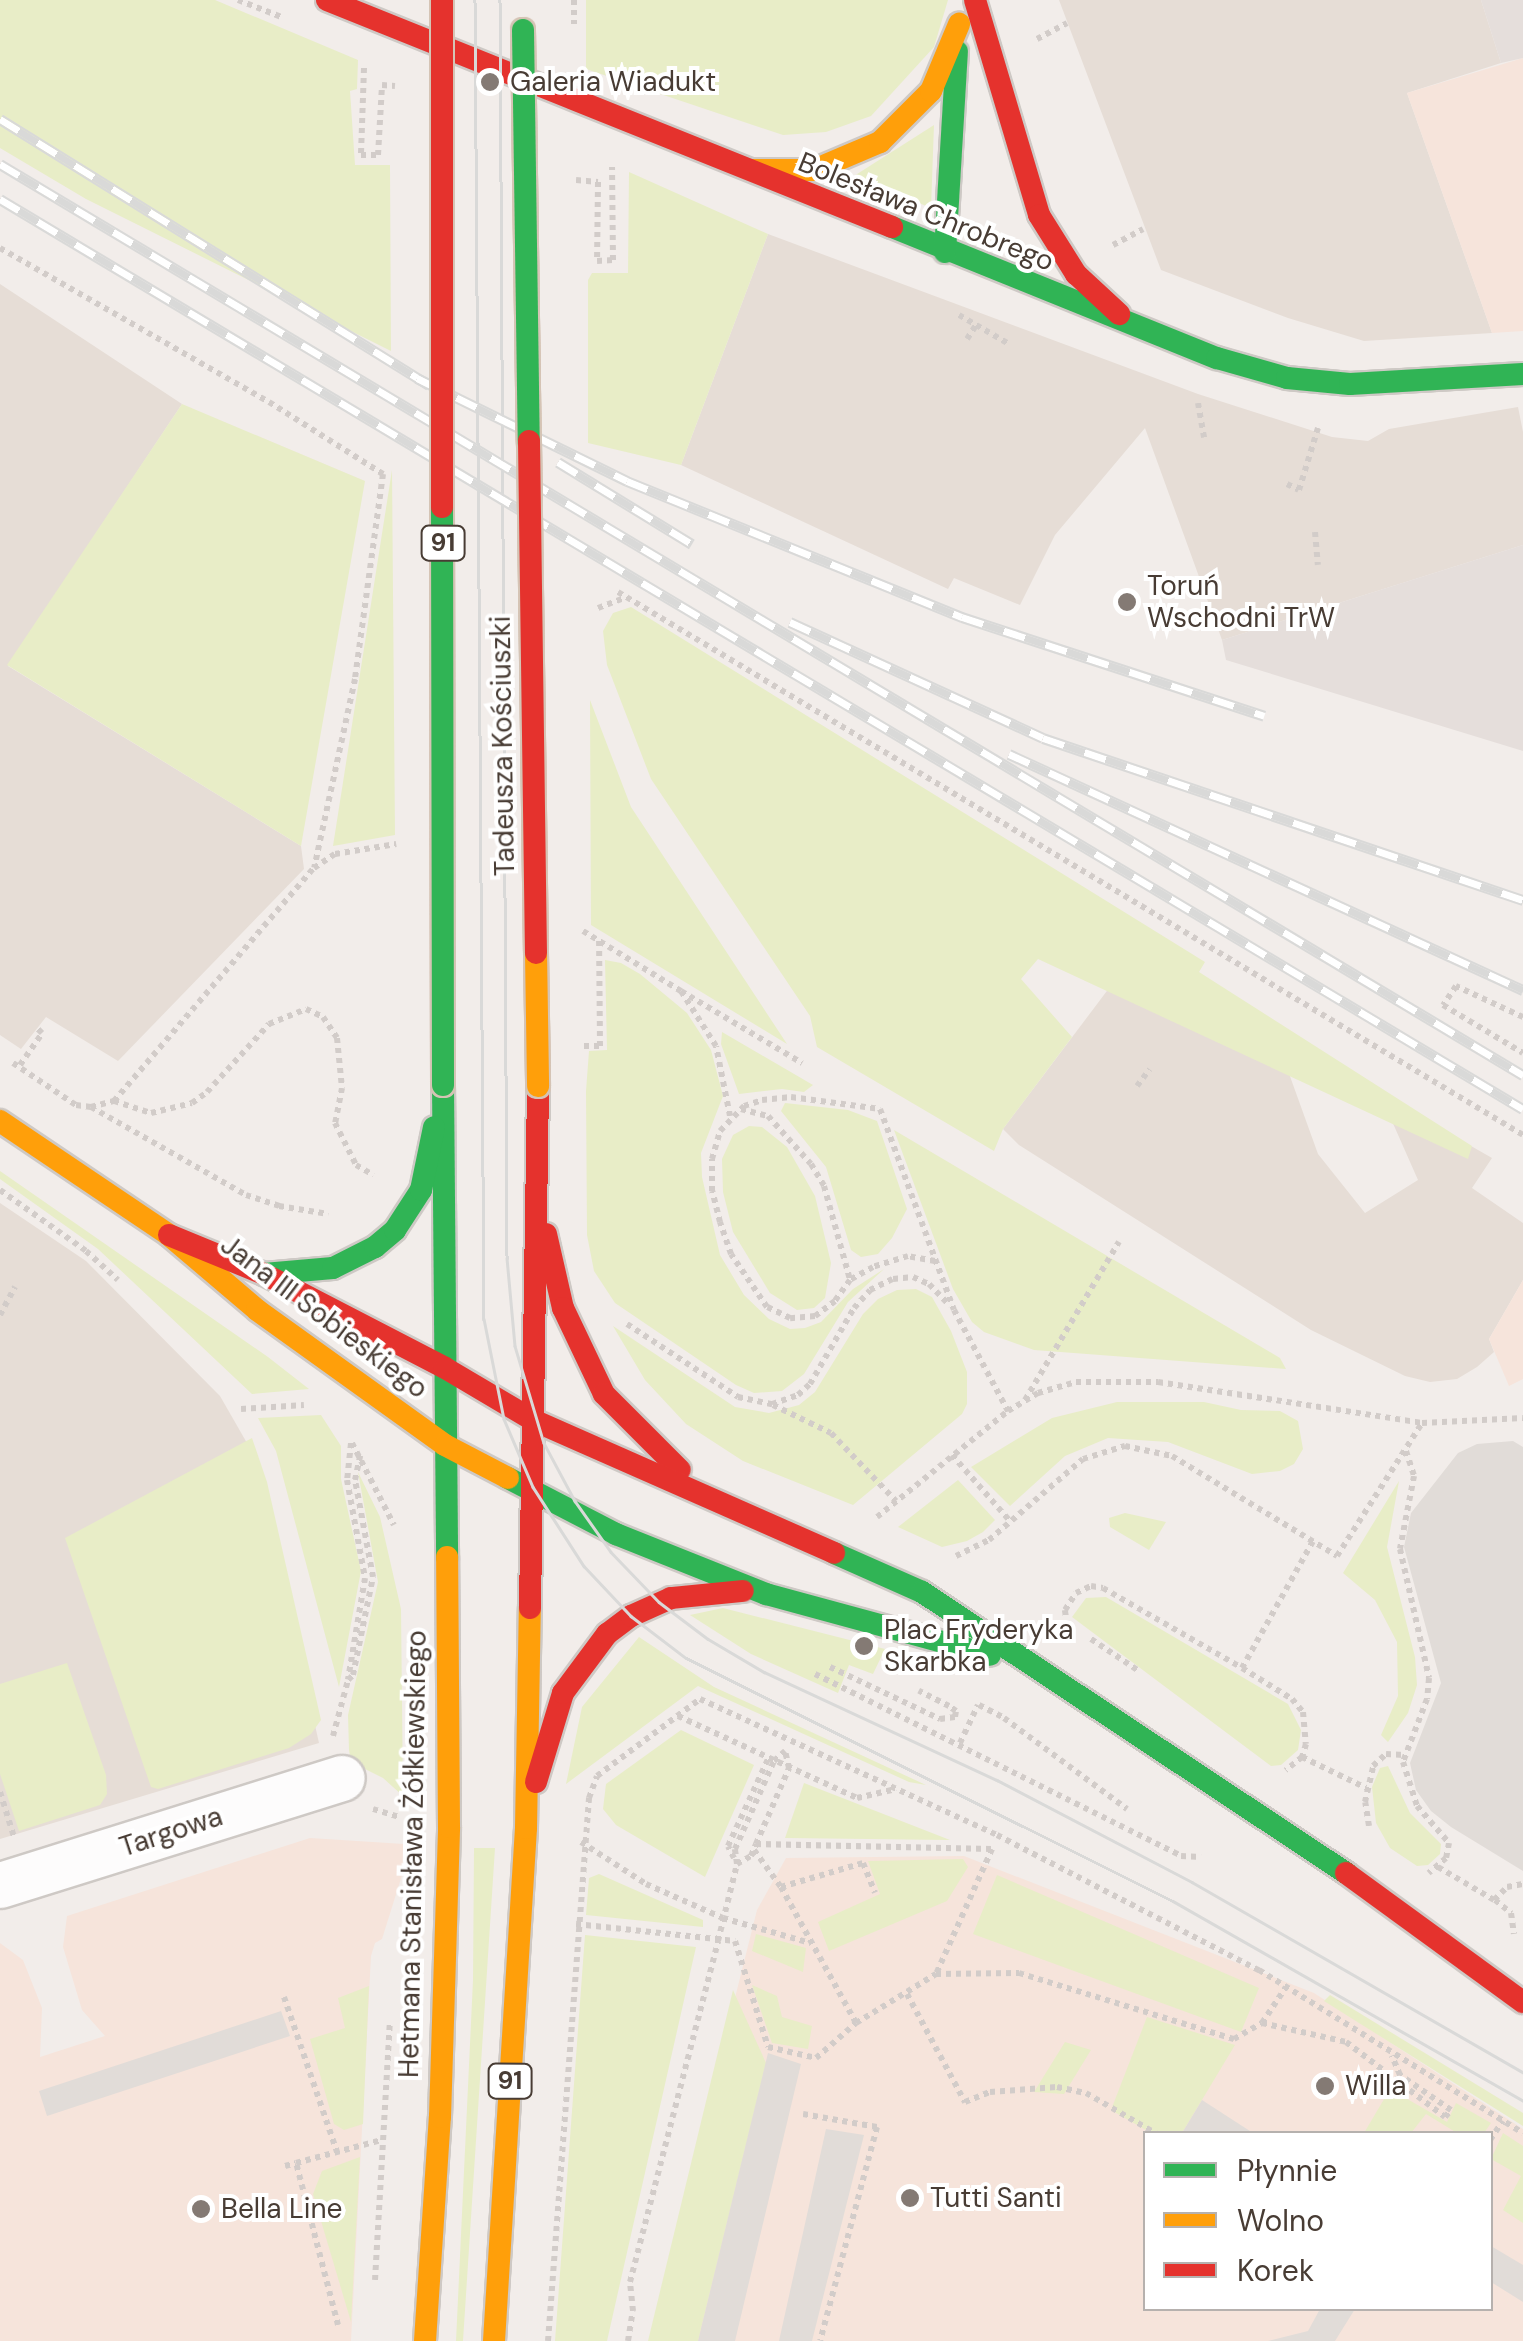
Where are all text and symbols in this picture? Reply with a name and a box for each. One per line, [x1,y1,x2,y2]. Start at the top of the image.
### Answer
place label: Galeria Wiadukt [510,65,716,99]
marker: Galeria Wiadukt [479,71,501,93]
street label: Bolesława Chrobrego [793,145,1059,279]
road number: 91 [420,523,466,563]
place label: Toruń Wschodni TrW [1147,569,1335,635]
marker: Toruń Wschodni TrW [1116,591,1138,613]
street label: Tadeusza Kościuszki [484,615,522,877]
street label: Jana III Sobieskiego [214,1228,434,1406]
place label: Plac Fryderyka Skarbka [884,1613,1073,1679]
street label: Hetmana Stanisława Żółkiewskiego [392,1630,434,2078]
marker: Plac Fryderyka Skarbka [853,1635,875,1657]
street label: Targowa [115,1800,227,1864]
road number: 91 [488,2061,532,2101]
place label: Willa [1345,2069,1407,2103]
marker: Willa [1314,2075,1336,2097]
legend [1143,2131,1493,2311]
text: Płynnie [1237,2151,1337,2190]
place label: Tutti Santi [930,2181,1062,2215]
marker: Tutti Santi [899,2187,921,2209]
place label: Bella Line [221,2192,342,2226]
marker: Bella Line [190,2198,212,2220]
text: Wolno [1237,2201,1324,2240]
text: Korek [1237,2251,1314,2290]

